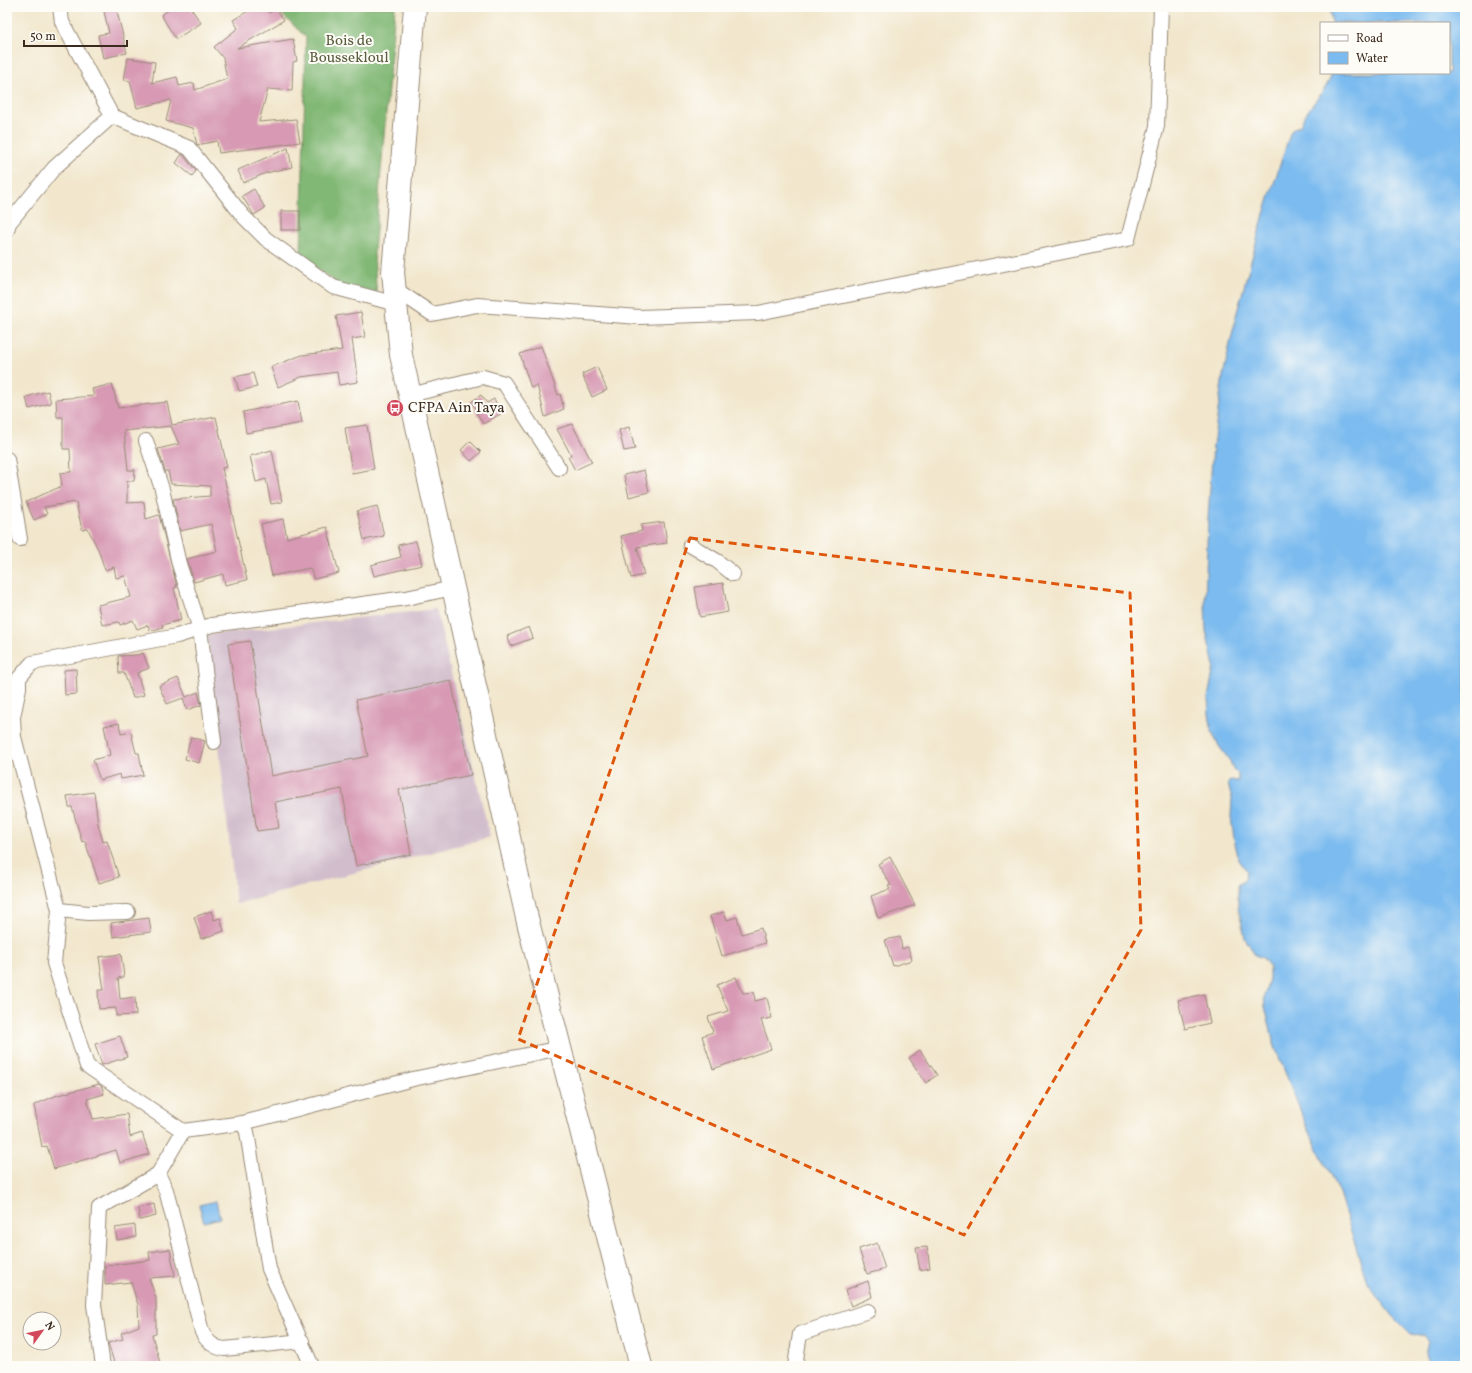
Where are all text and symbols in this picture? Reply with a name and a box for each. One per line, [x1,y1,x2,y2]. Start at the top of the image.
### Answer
scale bar [24,22,127,48]
legend [1320,22,1450,74]
text: 50 m [30,29,56,45]
park label: Bois de Boussekloul [309,31,389,69]
text: Road [1356,31,1383,47]
text: Water [1356,51,1388,67]
bus stop icon: CFPA Ain Taya [385,398,405,418]
place label: CFPA Ain Taya [408,398,505,419]
north arrow [22,1311,62,1351]
text: N [41,1319,58,1334]

